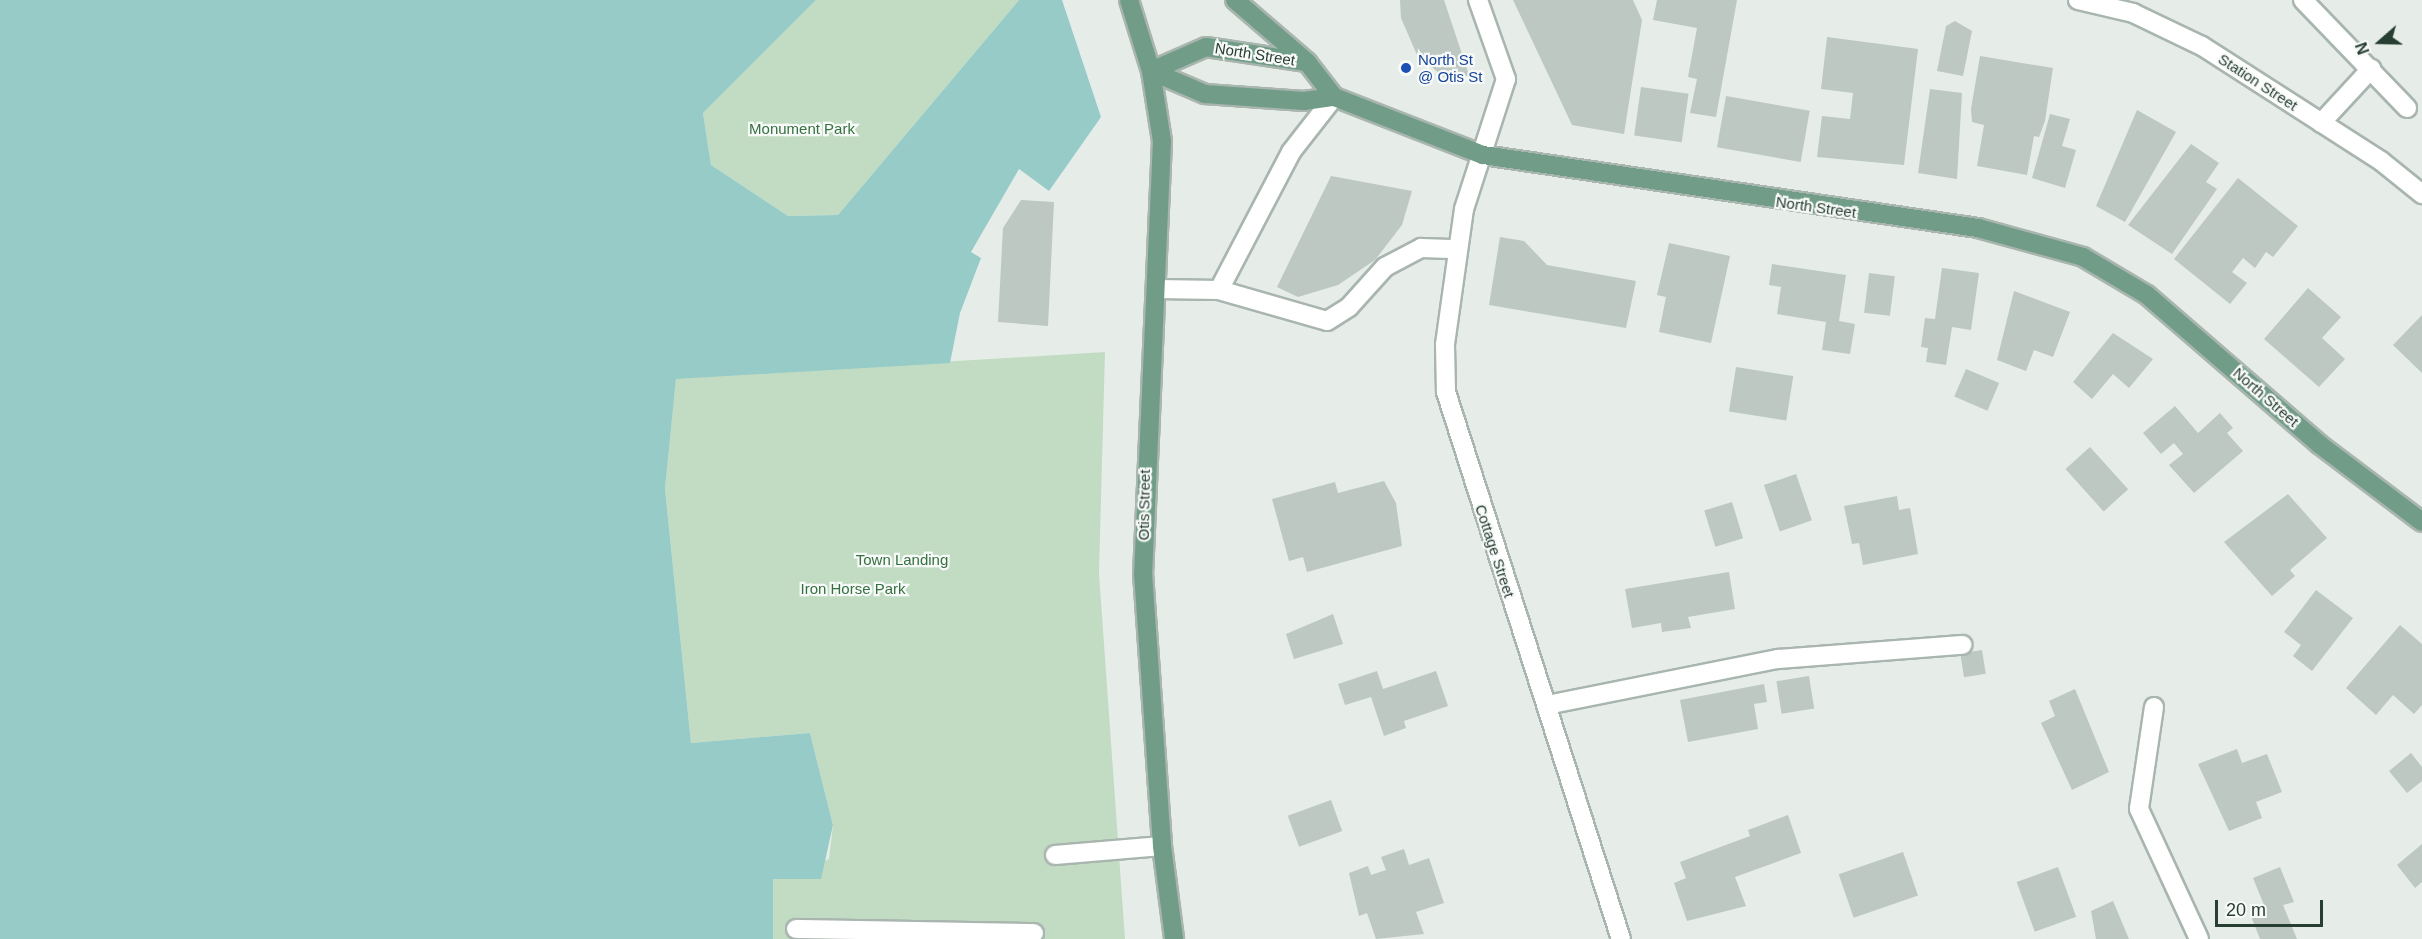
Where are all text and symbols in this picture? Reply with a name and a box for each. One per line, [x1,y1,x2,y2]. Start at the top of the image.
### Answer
north arrow [2350,12,2410,72]
street label: North Street [1214,39,1296,69]
text: N [2353,40,2373,57]
place label: North St @ Otis St [1418,50,1482,85]
street label: Station Street [2215,50,2301,114]
marker: North St @ Otis St [1399,61,1413,75]
park label: Monument Park [749,120,855,138]
street label: North Street [1775,192,1857,222]
street label: North Street [2230,364,2302,430]
street label: Otis Street [1134,469,1154,541]
street label: Cottage Street [1471,502,1519,600]
park label: Town Landing [856,551,948,569]
park label: Iron Horse Park [800,580,906,598]
scale bar [2218,888,2326,926]
text: 20 m [2226,900,2266,920]

